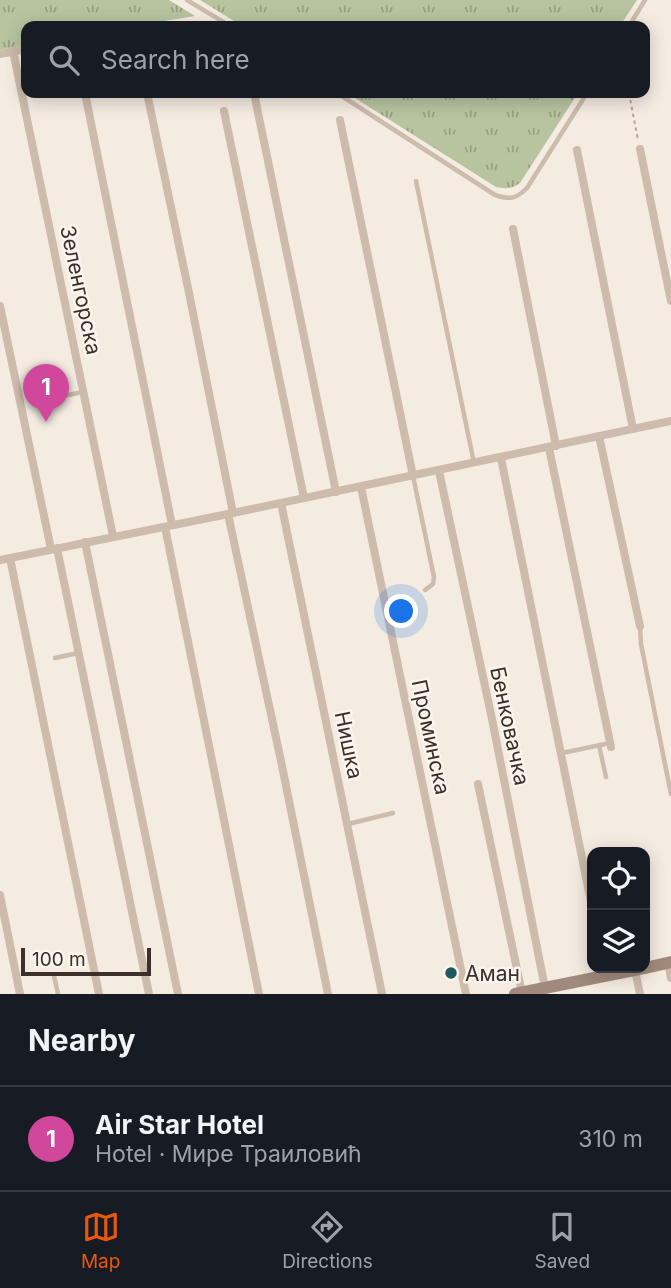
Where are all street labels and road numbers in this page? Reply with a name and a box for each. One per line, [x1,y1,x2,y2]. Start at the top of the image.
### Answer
street label: Зеленгорска [55,223,107,357]
street label: Бенковачка [485,664,535,788]
street label: Проминска [407,677,455,797]
street label: Нишка [330,709,368,781]

